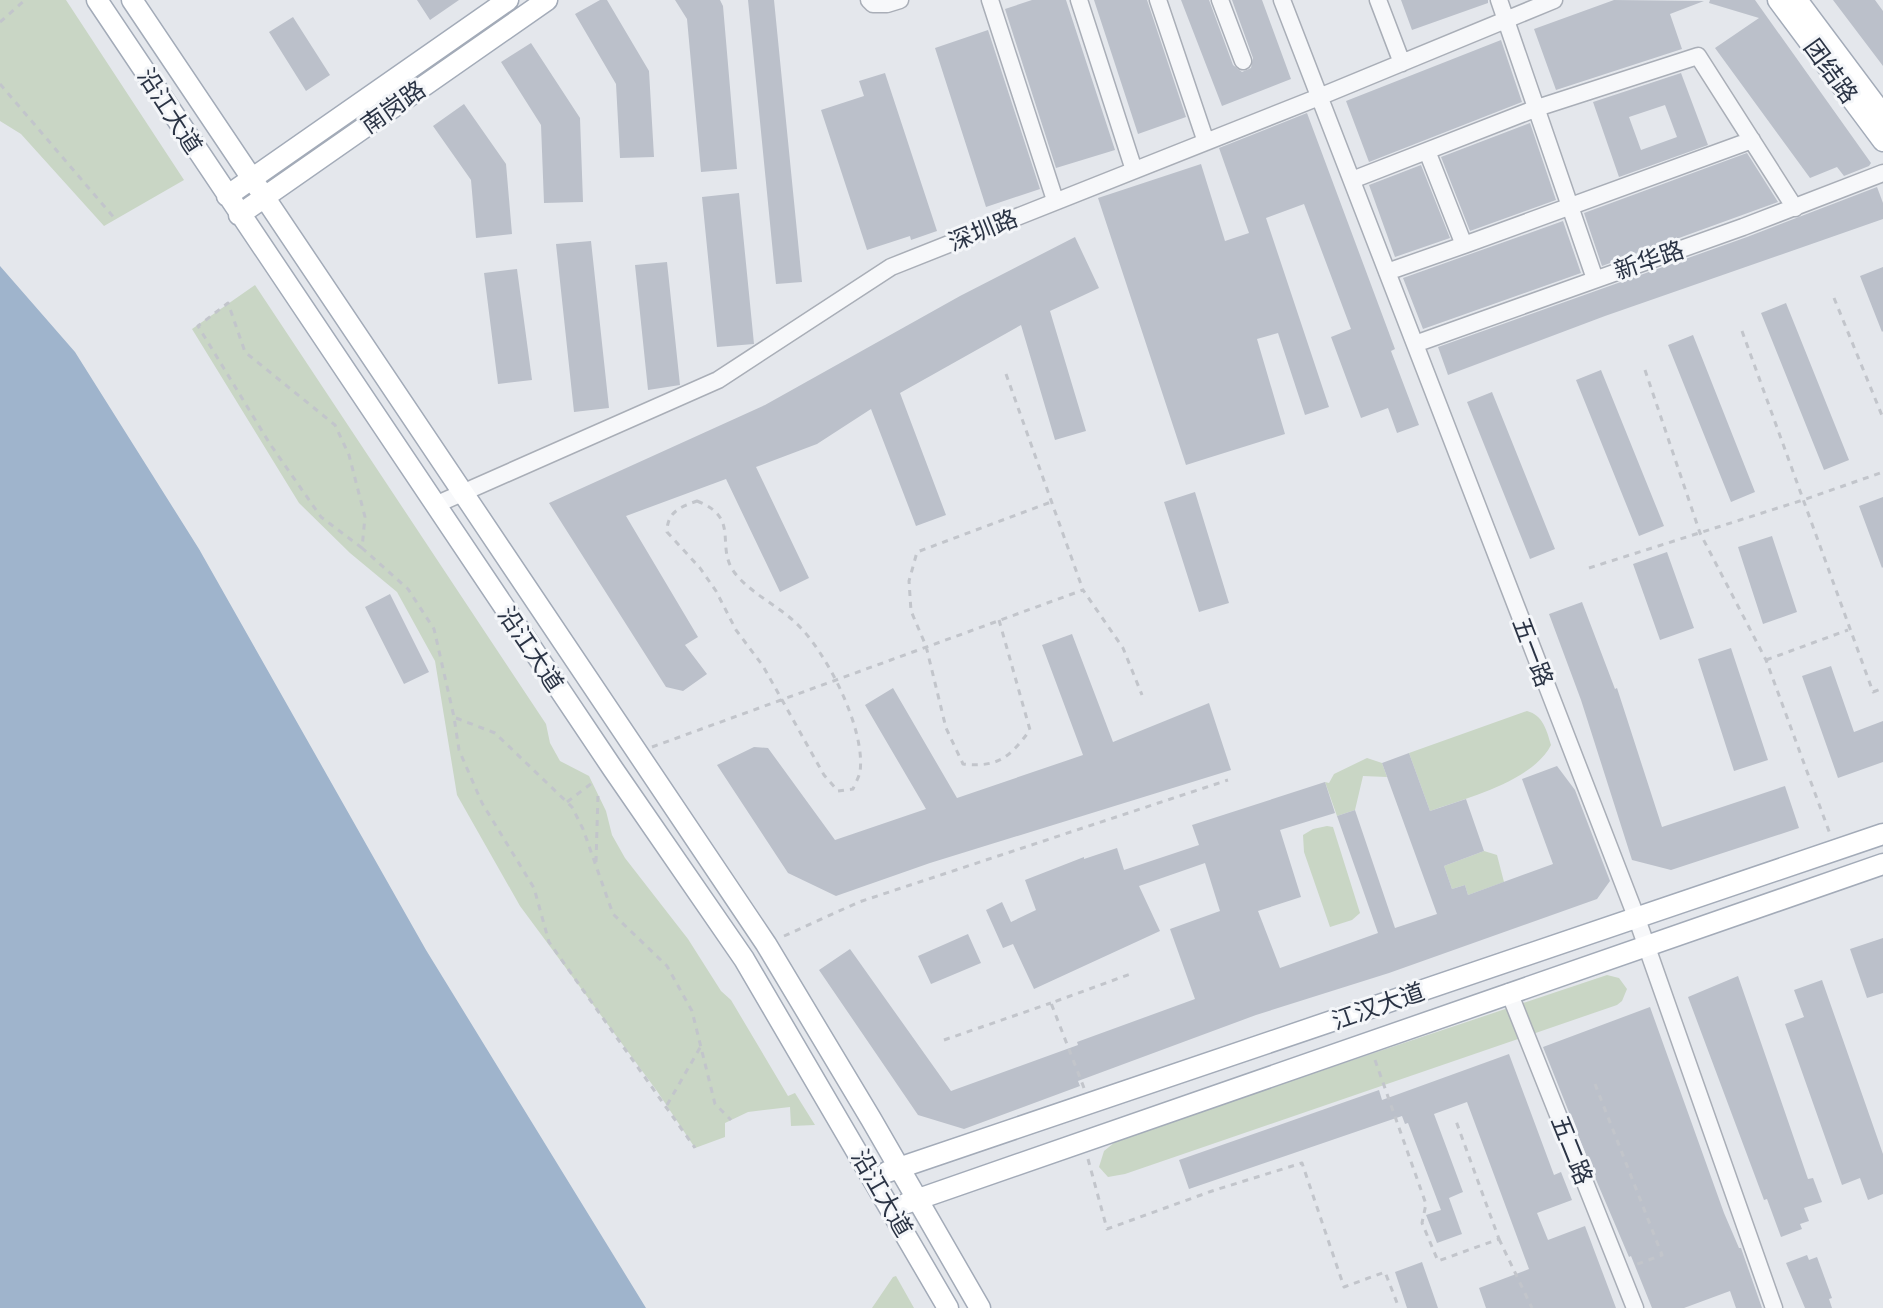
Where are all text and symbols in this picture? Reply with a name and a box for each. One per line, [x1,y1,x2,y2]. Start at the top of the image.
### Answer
street label: 团结路 [1799,34,1863,108]
street label: 沿江大道 [133,63,207,159]
street label: 南岗路 [356,75,430,139]
street label: 深圳路 [945,204,1021,256]
street label: 新华路 [1611,236,1687,284]
street label: 沿江大道 [493,602,569,696]
street label: 五一路 [1507,614,1559,690]
street label: 江汉大道 [1328,978,1428,1034]
street label: 五二路 [1546,1112,1598,1188]
street label: 沿江大道 [846,1145,918,1241]

